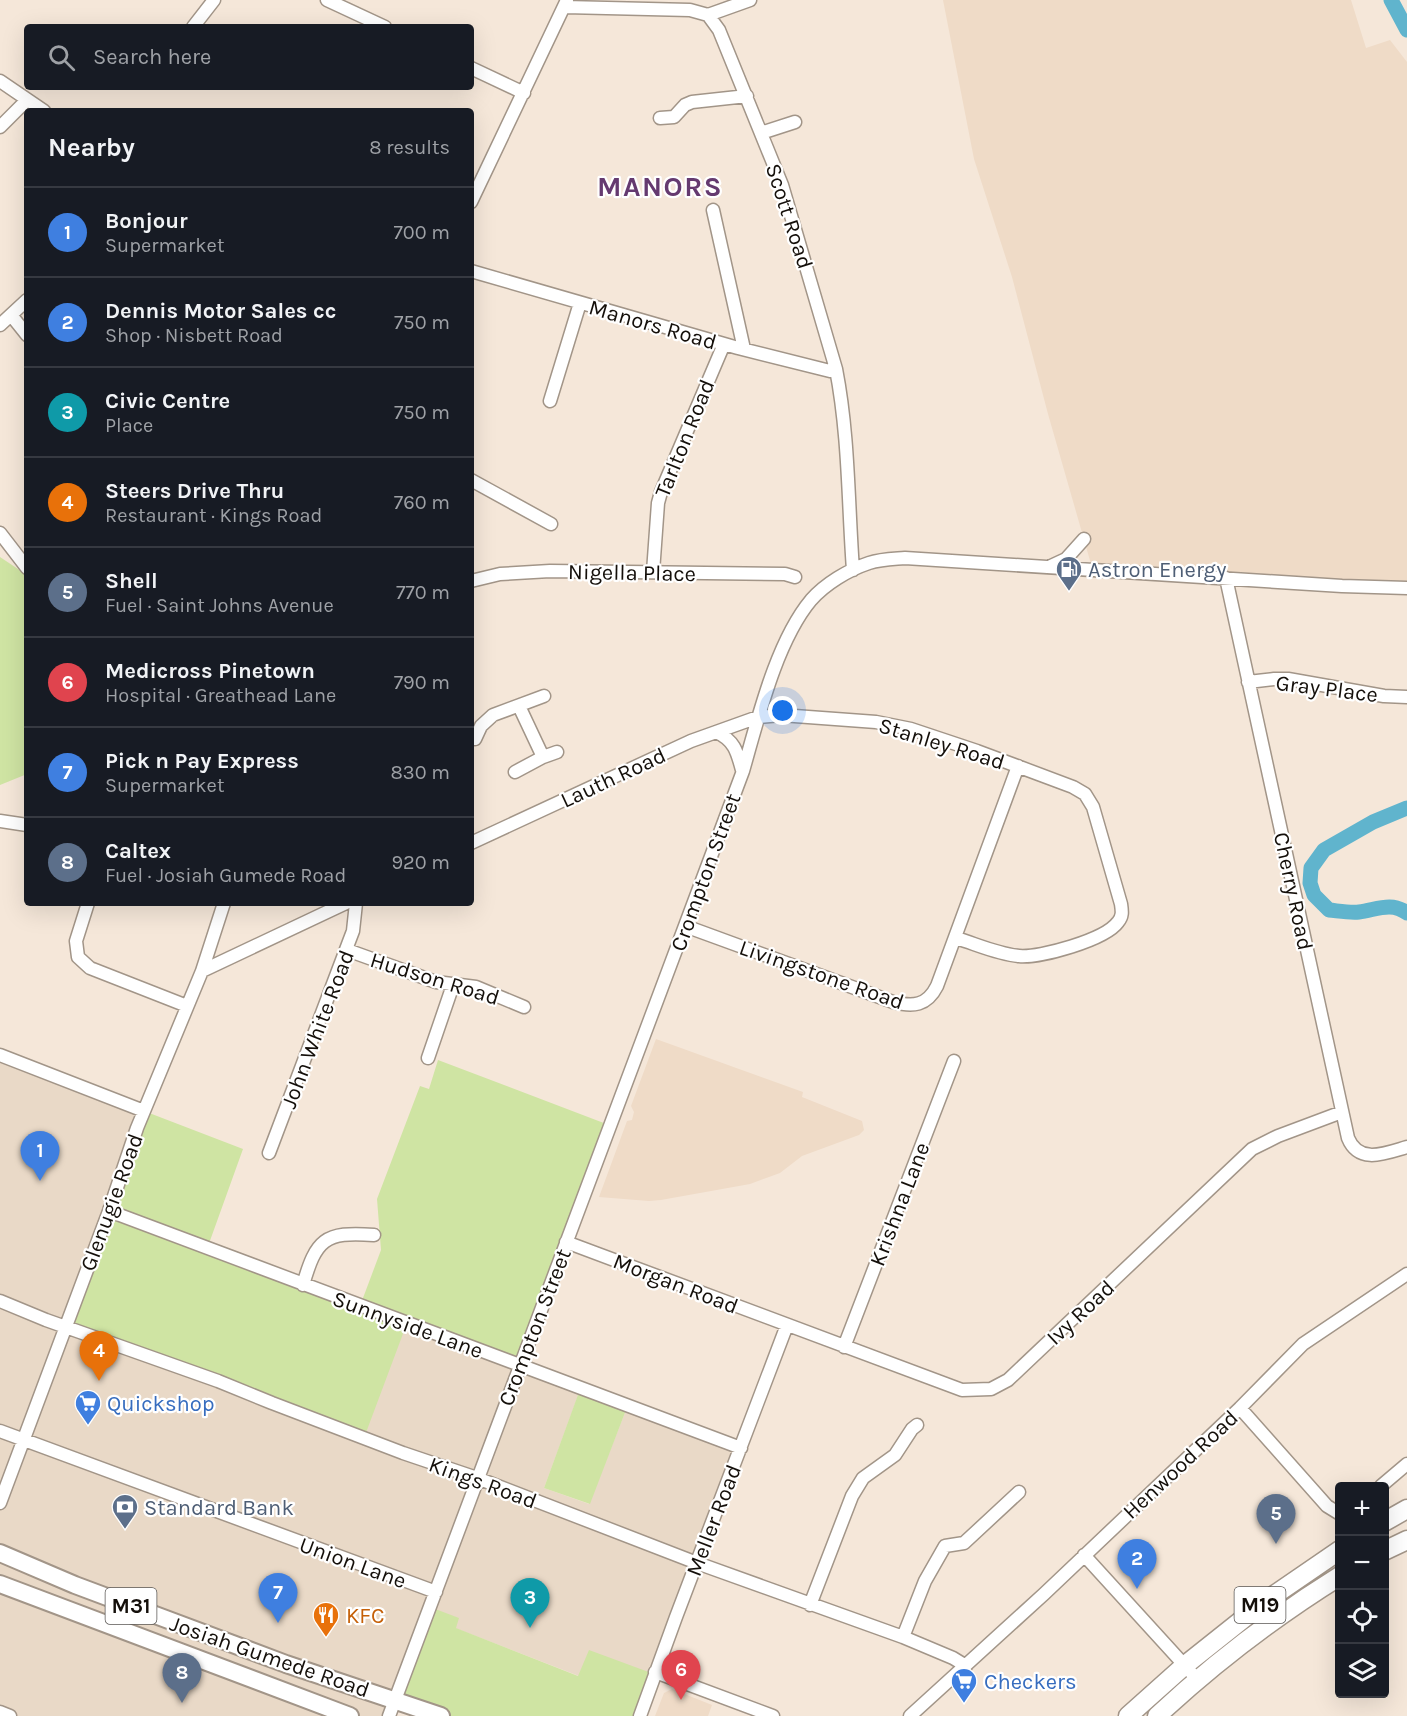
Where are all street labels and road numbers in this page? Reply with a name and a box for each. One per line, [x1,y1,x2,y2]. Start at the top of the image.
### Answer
street label: Scott Road [760,160,818,272]
street label: Manors Road [586,294,719,356]
street label: Tarlton Road [650,376,720,501]
street label: Nigella Place [568,559,696,587]
street label: Gray Place [1274,670,1379,708]
street label: Stanley Road [875,712,1008,775]
street label: Lauth Road [557,742,670,814]
street label: Crompton Street [665,790,747,955]
street label: Cherry Road [1268,830,1318,953]
street label: Livingstone Road [736,935,907,1015]
street label: John White Road [276,946,360,1112]
street label: Hudson Road [367,947,502,1011]
street label: Glenugie Road [75,1130,149,1275]
street label: Krishna Lane [864,1139,935,1270]
street label: Crompton Street [493,1245,577,1410]
street label: Morgan Road [609,1248,742,1320]
street label: Ivy Road [1041,1275,1120,1351]
street label: Sunnyside Lane [329,1286,486,1364]
street label: Henwood Road [1118,1405,1244,1525]
street label: Kings Road [425,1451,540,1514]
street label: Meller Road [681,1461,747,1580]
street label: Union Lane [296,1532,410,1594]
road number: M19 [1234,1587,1286,1623]
road number: M31 [106,1588,156,1624]
street label: Josiah Gumede Road [167,1611,373,1703]

